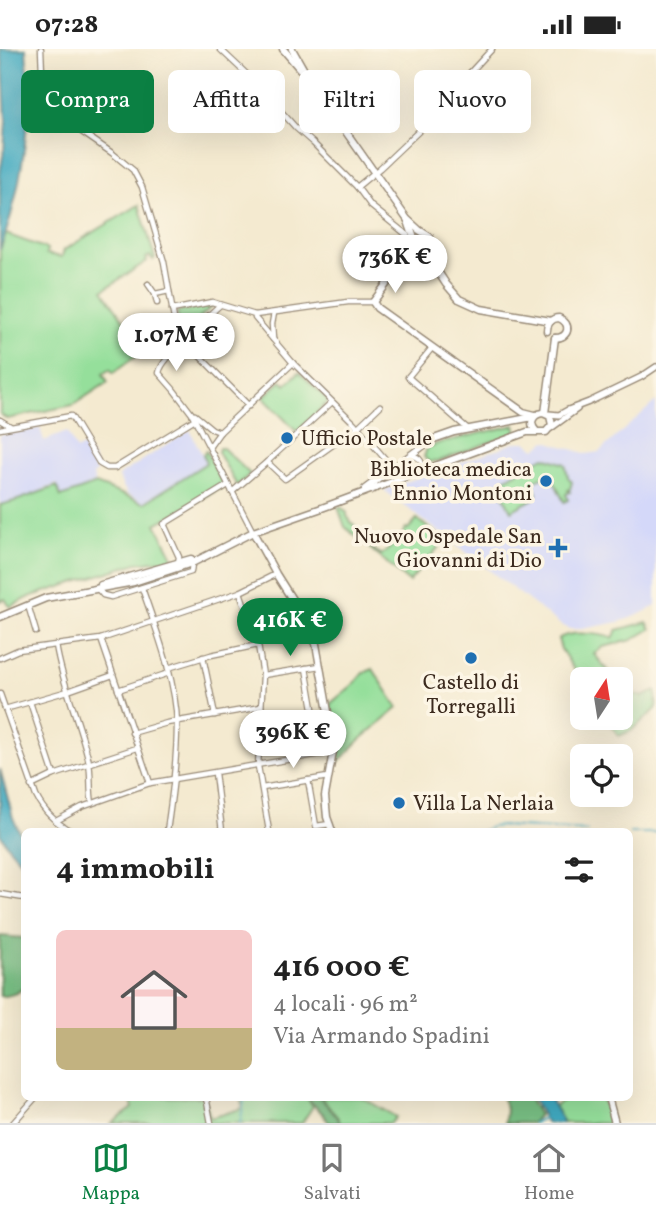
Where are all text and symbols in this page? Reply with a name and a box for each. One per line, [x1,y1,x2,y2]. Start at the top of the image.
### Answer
text: 07:28 [35,7,99,43]
chip: Compra [21,70,154,133]
chip: Affitta [168,70,285,133]
chip: Filtri [299,70,400,133]
chip: Nuovo [414,70,531,133]
pin: 736K € [338,236,452,295]
text: 736K € [358,242,432,274]
pin: 1.07M € [111,313,241,373]
text: 1.07M € [134,320,218,352]
place label: Ufficio Postale [301,425,432,454]
marker: Ufficio Postale [279,430,295,446]
place label: Biblioteca medica Ennio Montoni [370,456,532,509]
marker: Biblioteca medica Ennio Montoni [538,473,554,489]
place label: Nuovo Ospedale San Giovanni di Dio [354,523,542,576]
marker: Nuovo Ospedale San Giovanni di Dio [548,538,568,558]
pin: 416K € [233,599,347,658]
text: 416K € [253,605,327,637]
marker: Castello di Torregalli [463,650,479,666]
north arrow [570,667,634,730]
map controls [570,667,633,807]
place label: Castello di Torregalli [423,669,519,722]
pin: 396K € [236,711,350,770]
text: 396K € [255,717,331,749]
button: locate [570,744,633,807]
place label: Villa La Nerlaia [413,790,554,819]
marker: Villa La Nerlaia [391,795,407,811]
text: 4 immobili [56,849,215,891]
icon: filters [560,851,598,889]
text: 416 000 € [273,947,410,989]
icon: home [112,958,196,1042]
text: 4 locali · 96 m² [273,989,418,1021]
text: Via Armando Spadini [273,1021,490,1053]
tab: Mappa [82,1139,140,1207]
tab: Salvati [303,1139,361,1207]
tab: Home [524,1139,574,1207]

